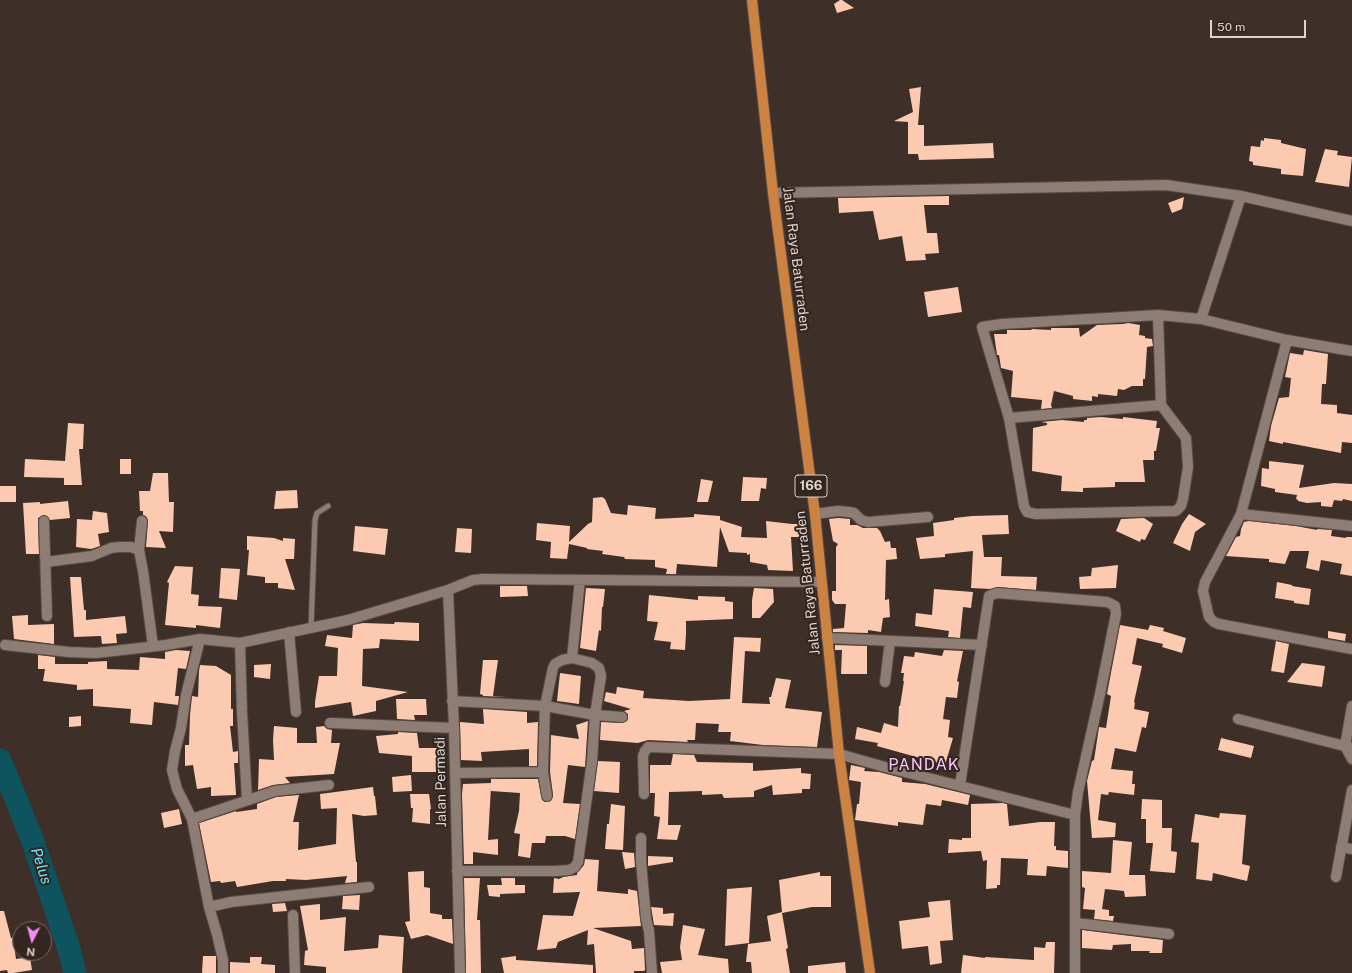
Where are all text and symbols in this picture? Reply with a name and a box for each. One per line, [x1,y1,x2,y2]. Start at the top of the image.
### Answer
scale bar [1212,12,1308,38]
text: 50 m [1217,20,1245,34]
street label: Jalan Raya Baturraden [779,186,813,332]
road number: 166 [795,475,827,497]
street label: Jalan Raya Baturraden [792,510,824,656]
street label: Jalan Permadi [432,737,450,827]
district label: PANDAK [888,755,960,775]
water label: Pelus [27,846,55,886]
north arrow [12,921,52,961]
text: N [26,946,36,958]

